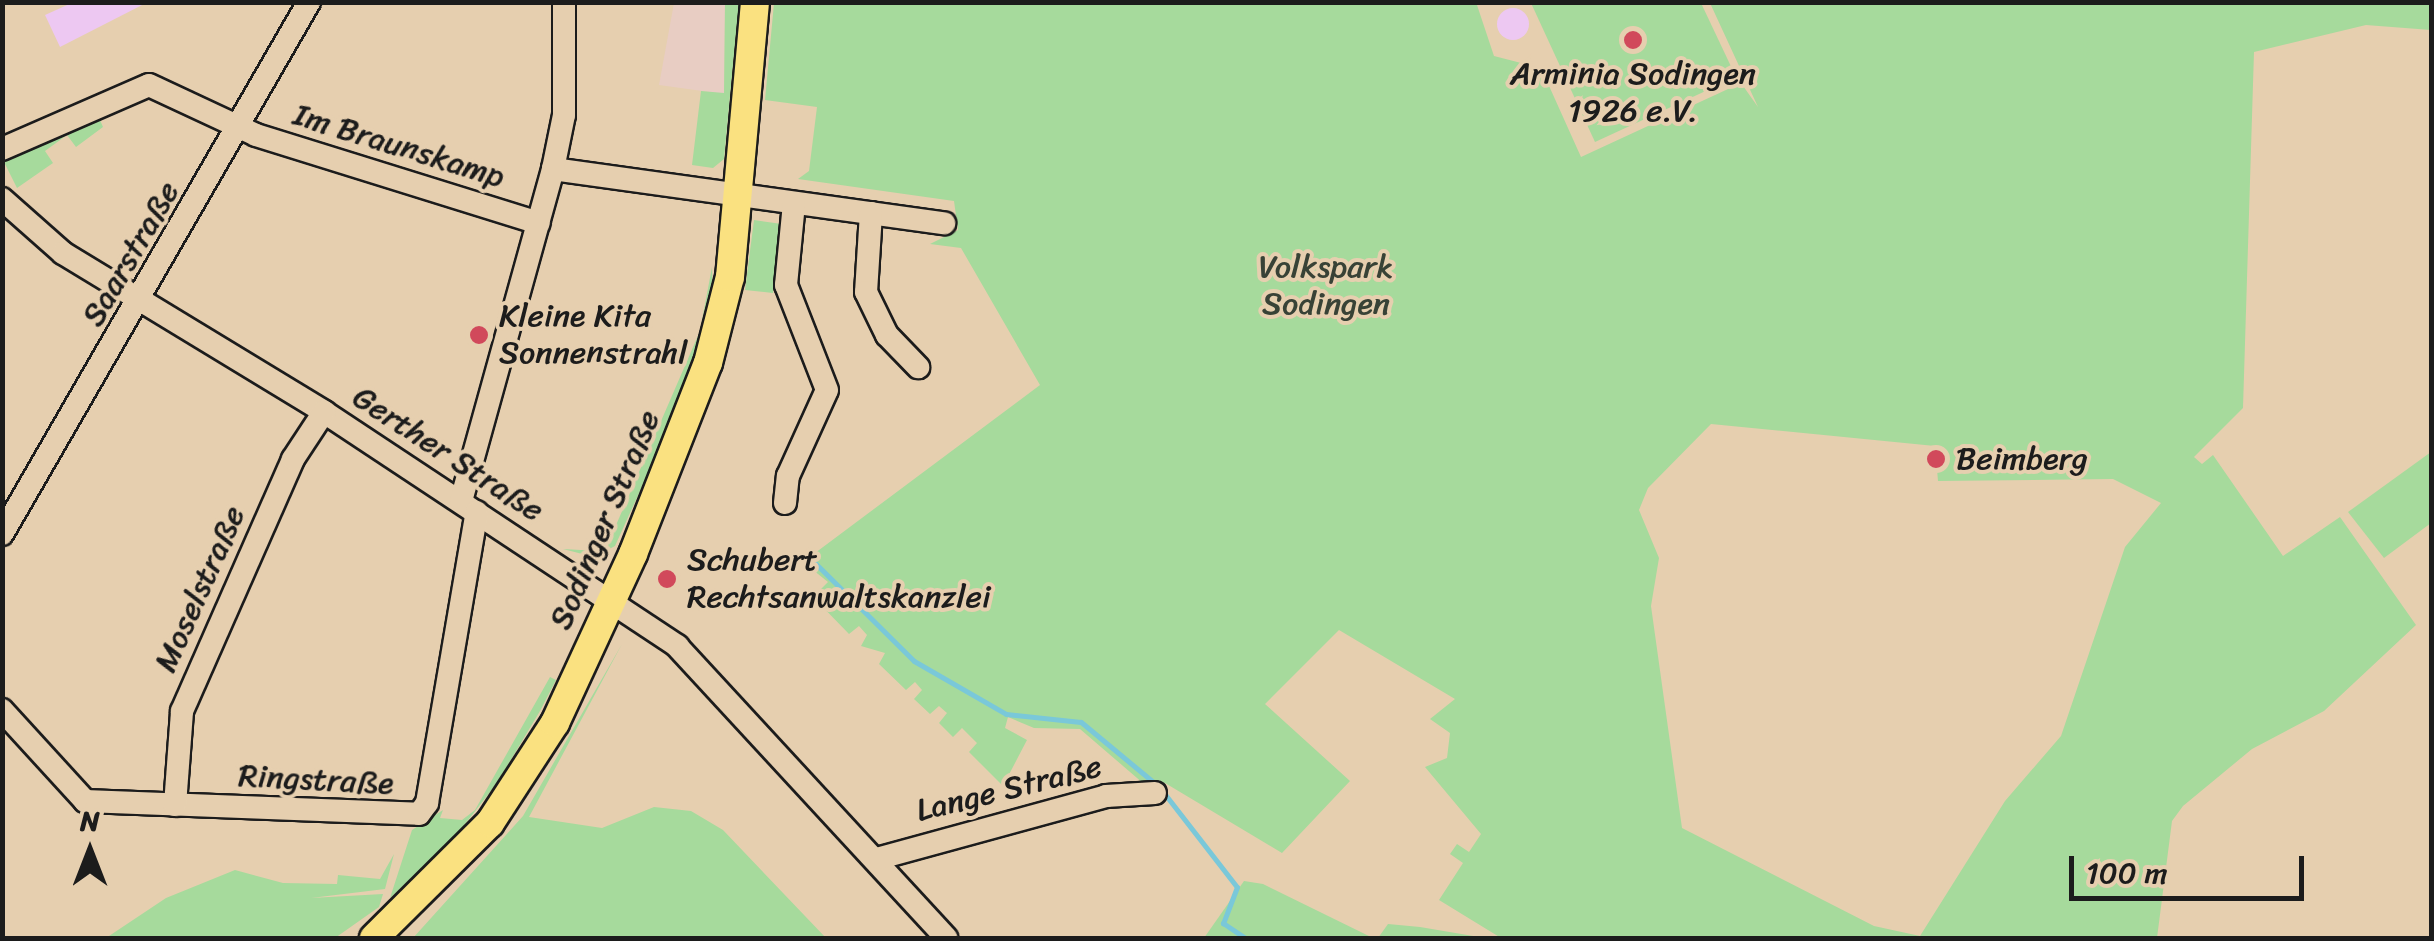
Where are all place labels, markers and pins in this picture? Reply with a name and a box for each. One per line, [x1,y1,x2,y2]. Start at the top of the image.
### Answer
marker: Arminia Sodingen 1926 e.V. [1622,29,1644,51]
place label: Arminia Sodingen 1926 e.V. [1510,56,1756,131]
place label: Kleine Kita Sonnenstrahl [499,298,687,373]
marker: Kleine Kita Sonnenstrahl [468,324,490,346]
place label: Beimberg [1956,440,2088,478]
marker: Beimberg [1925,448,1947,470]
place label: Schubert Rechtsanwaltskanzlei [687,542,991,617]
marker: Schubert Rechtsanwaltskanzlei [656,568,678,590]

